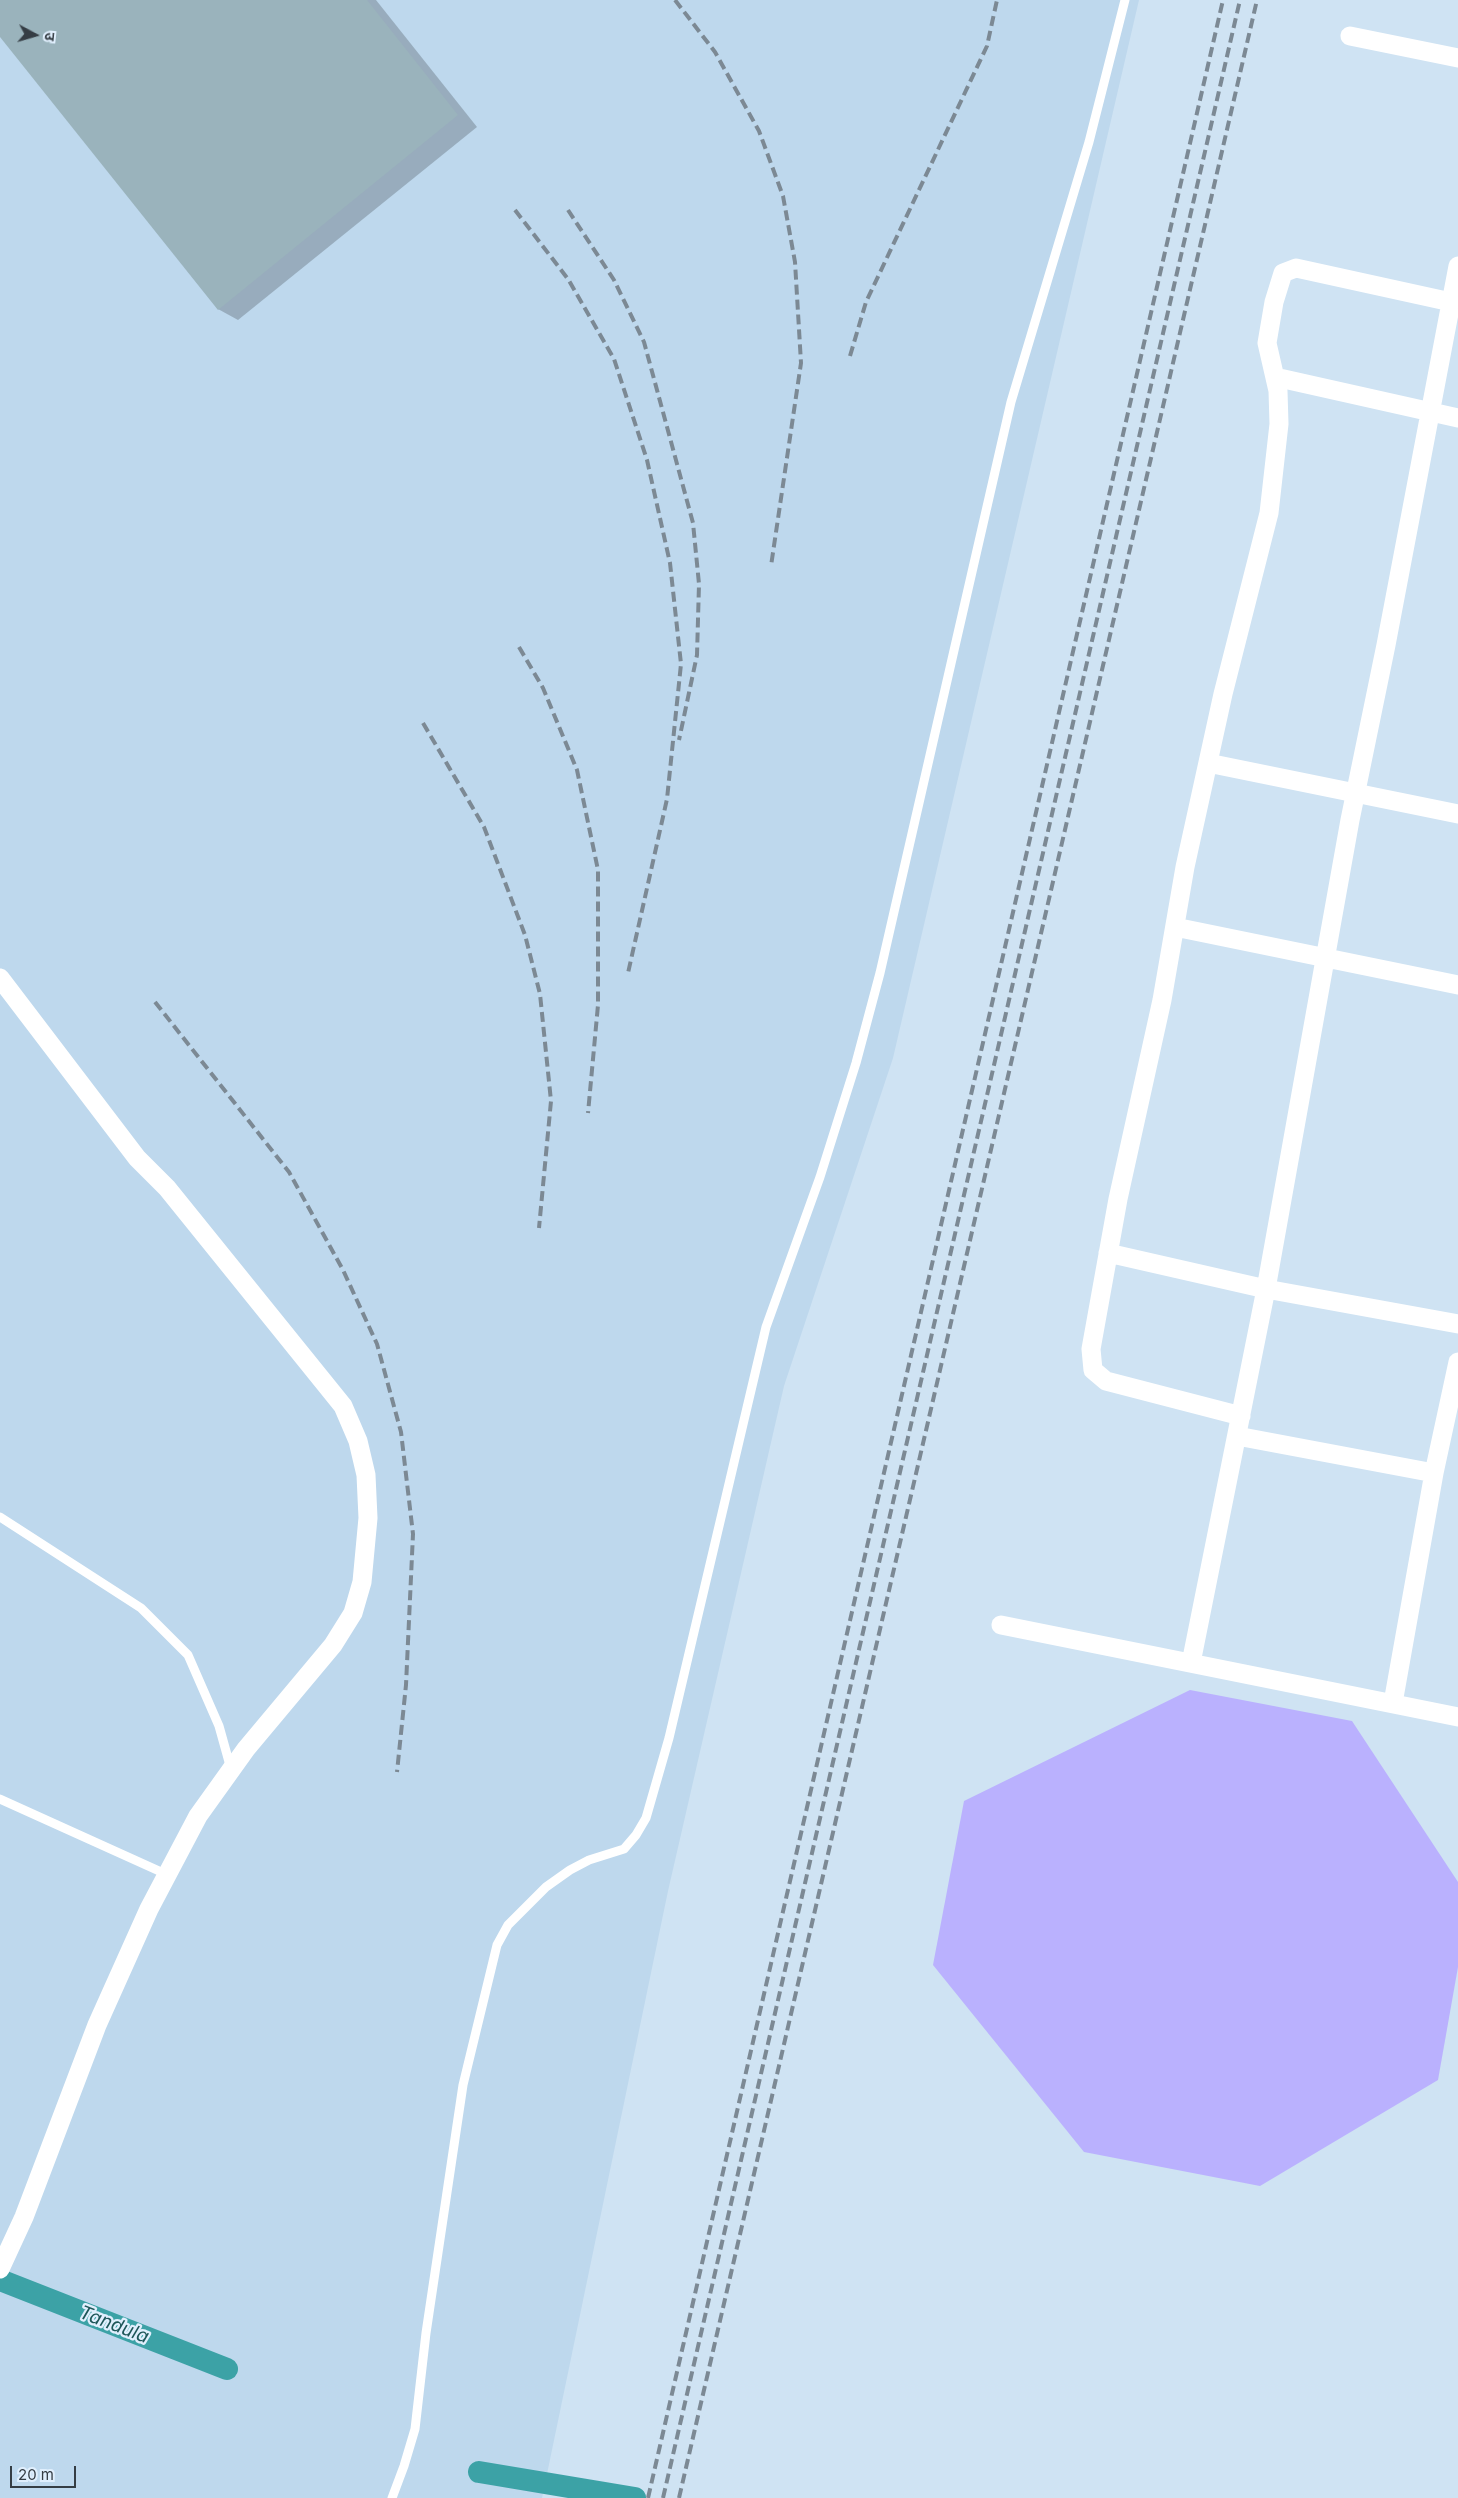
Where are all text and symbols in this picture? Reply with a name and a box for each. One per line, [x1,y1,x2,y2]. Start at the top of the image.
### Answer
north arrow [10,10,60,60]
text: उ [42,32,59,42]
water label: Tandula [76,2301,152,2349]
scale bar [12,2456,79,2488]
text: 20 m [18,2465,54,2484]

